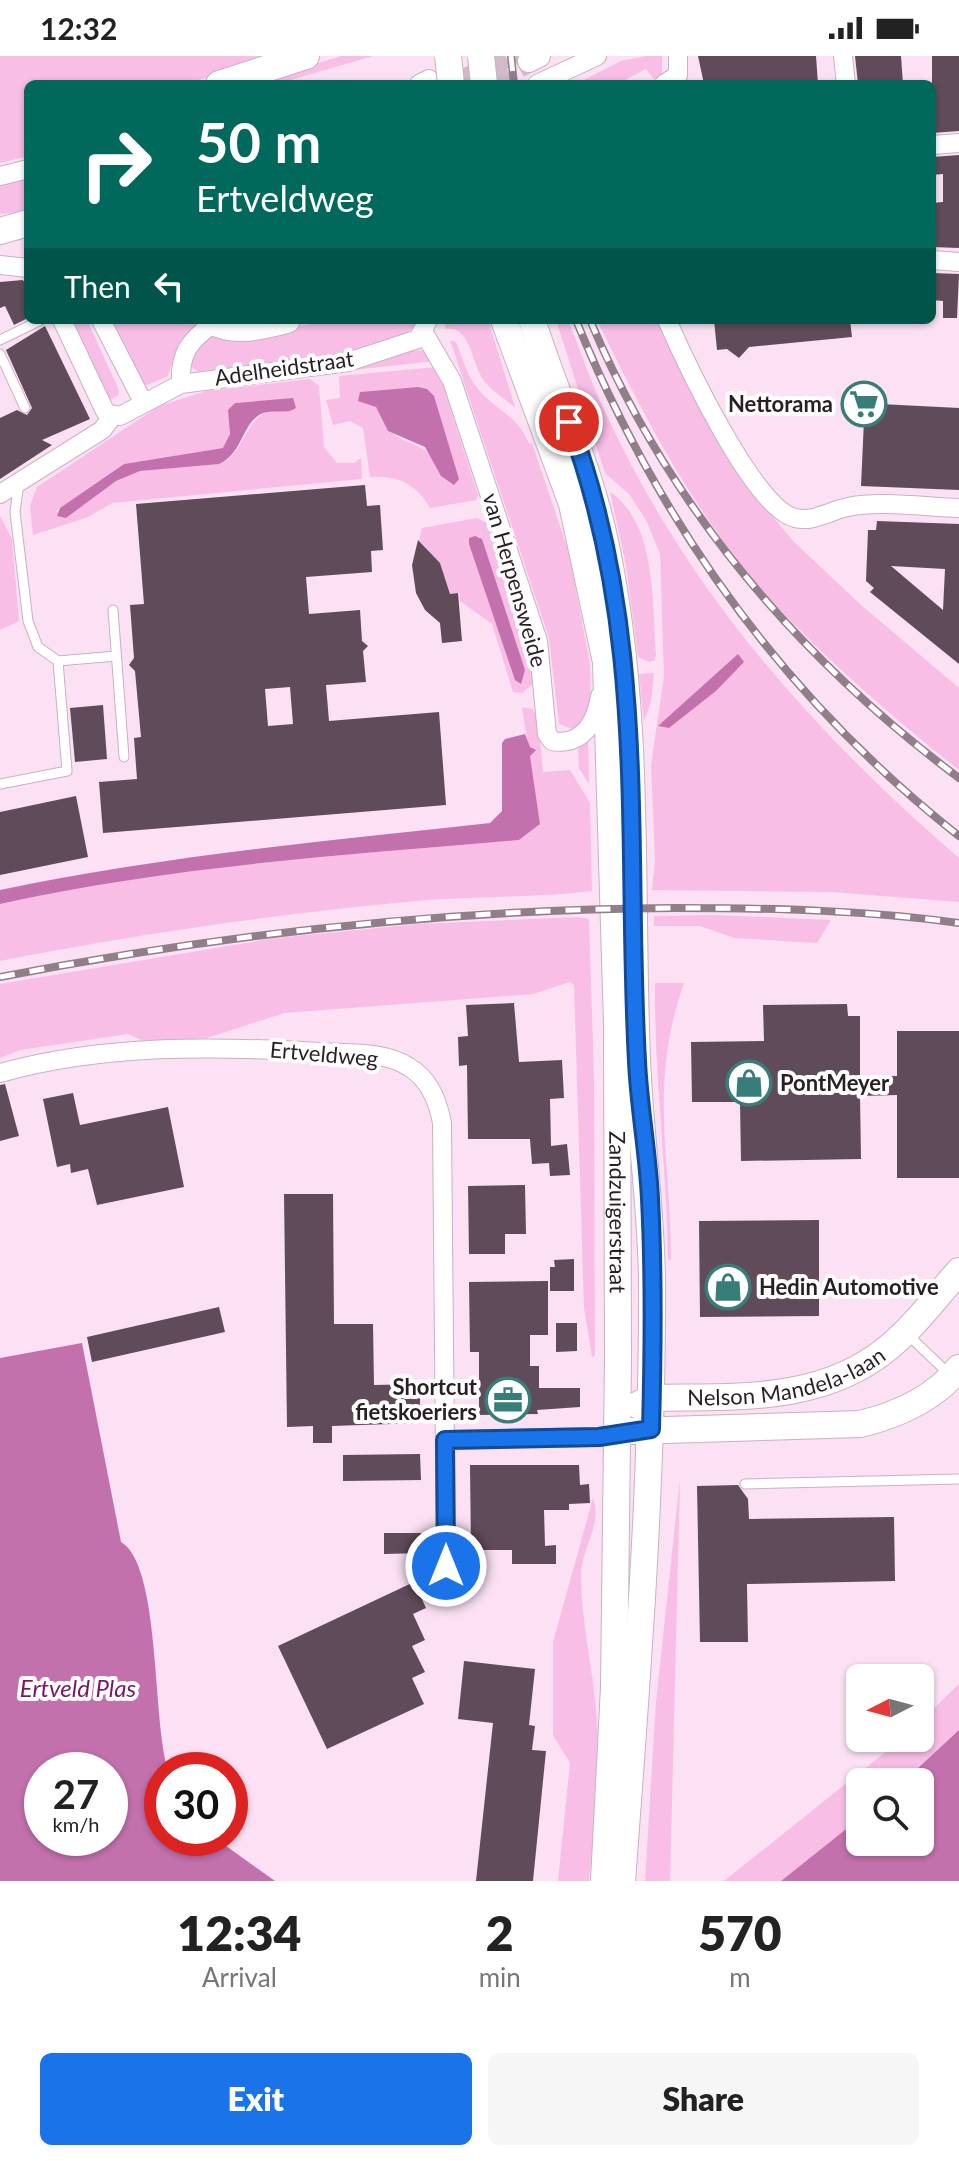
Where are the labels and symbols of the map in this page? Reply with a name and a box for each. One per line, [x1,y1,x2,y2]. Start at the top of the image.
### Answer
street label: Adelheidstraat [213,344,355,391]
supermarket icon: Nettorama [840,380,888,428]
pin [535,388,603,456]
place label: Nettorama [728,390,833,417]
street label: van Herpensweide [478,490,553,670]
street label: Ertveldweg [269,1035,379,1072]
shop icon: PontMeyer [725,1059,773,1107]
place label: PontMeyer [780,1069,890,1096]
street label: Zandzuigerstraat [604,1131,632,1293]
shop icon: Hedin Automotive [704,1263,752,1311]
place label: Hedin Automotive [759,1273,939,1300]
street label: Nelson Mandela-laan [687,1341,890,1411]
place label: Shortcut fietskoeriers [355,1373,478,1425]
office icon: Shortcut fietskoeriers [484,1376,532,1424]
position arrow [404,1524,488,1608]
north arrow [846,1664,934,1752]
water label: Ertveld Plas [20,1673,137,1702]
speed limit sign: 30 [144,1752,248,1856]

